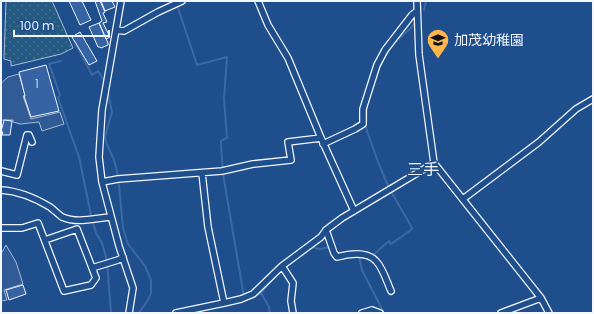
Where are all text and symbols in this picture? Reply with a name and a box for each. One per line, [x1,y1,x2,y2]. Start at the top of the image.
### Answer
scale bar [14,12,109,38]
text: 100 m [20,17,54,34]
school or university icon: 加茂幼稚園 [425,27,451,60]
place label: 加茂幼稚園 [454,30,524,50]
house number: 1 [35,75,39,92]
district label: 三手 [407,158,439,181]

